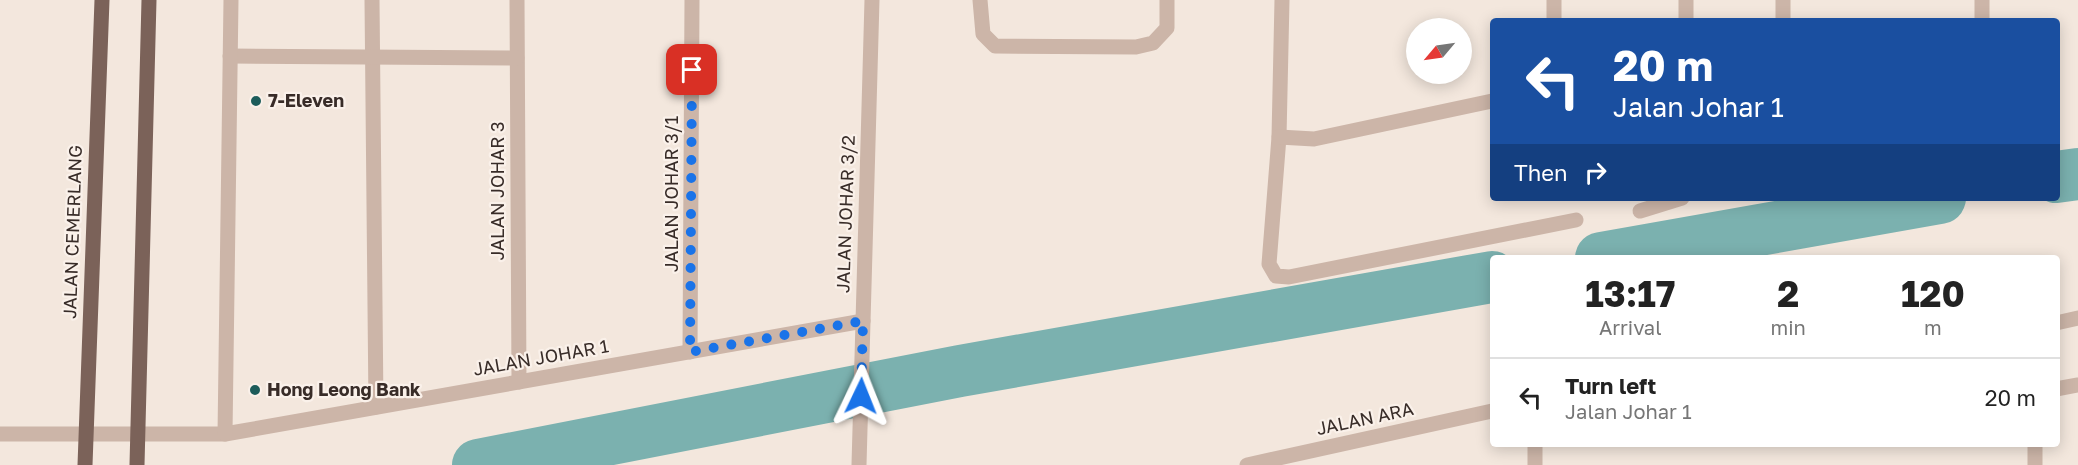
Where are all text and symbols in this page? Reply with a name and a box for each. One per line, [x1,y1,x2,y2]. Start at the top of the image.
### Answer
north arrow [1406,18,1472,84]
map controls [1406,18,1472,84]
text: 20 m [1613,40,1713,90]
icon: left [1514,42,1592,120]
pin [666,44,717,95]
icon: arrive [675,53,708,86]
place label: 7-Eleven [268,89,344,111]
text: Jalan Johar 1 [1613,91,1784,123]
marker: 7-Eleven [249,94,263,108]
street label: JALAN JOHAR 3/1 [660,116,682,272]
street label: JALAN JOHAR 3 [486,122,508,260]
street label: JALAN JOHAR 3/2 [831,135,859,293]
street label: JALAN CEMERLANG [58,145,86,319]
icon: right [1579,156,1612,189]
text: Then [1514,159,1567,186]
text: 13:17 [1585,272,1675,315]
text: 2 [1777,272,1799,315]
text: 120 [1901,272,1965,315]
text: Arrival [1599,315,1662,339]
text: min [1770,315,1806,339]
text: m [1924,315,1942,339]
street label: JALAN JOHAR 1 [471,334,610,380]
position arrow [829,364,893,428]
text: Turn left [1565,372,1656,399]
place label: Hong Leong Bank [267,378,421,400]
icon: left [1514,381,1547,414]
marker: Hong Leong Bank [248,383,262,397]
text: 20 m [1985,384,2036,411]
street label: JALAN ARA [1314,397,1415,439]
text: Jalan Johar 1 [1565,399,1692,423]

